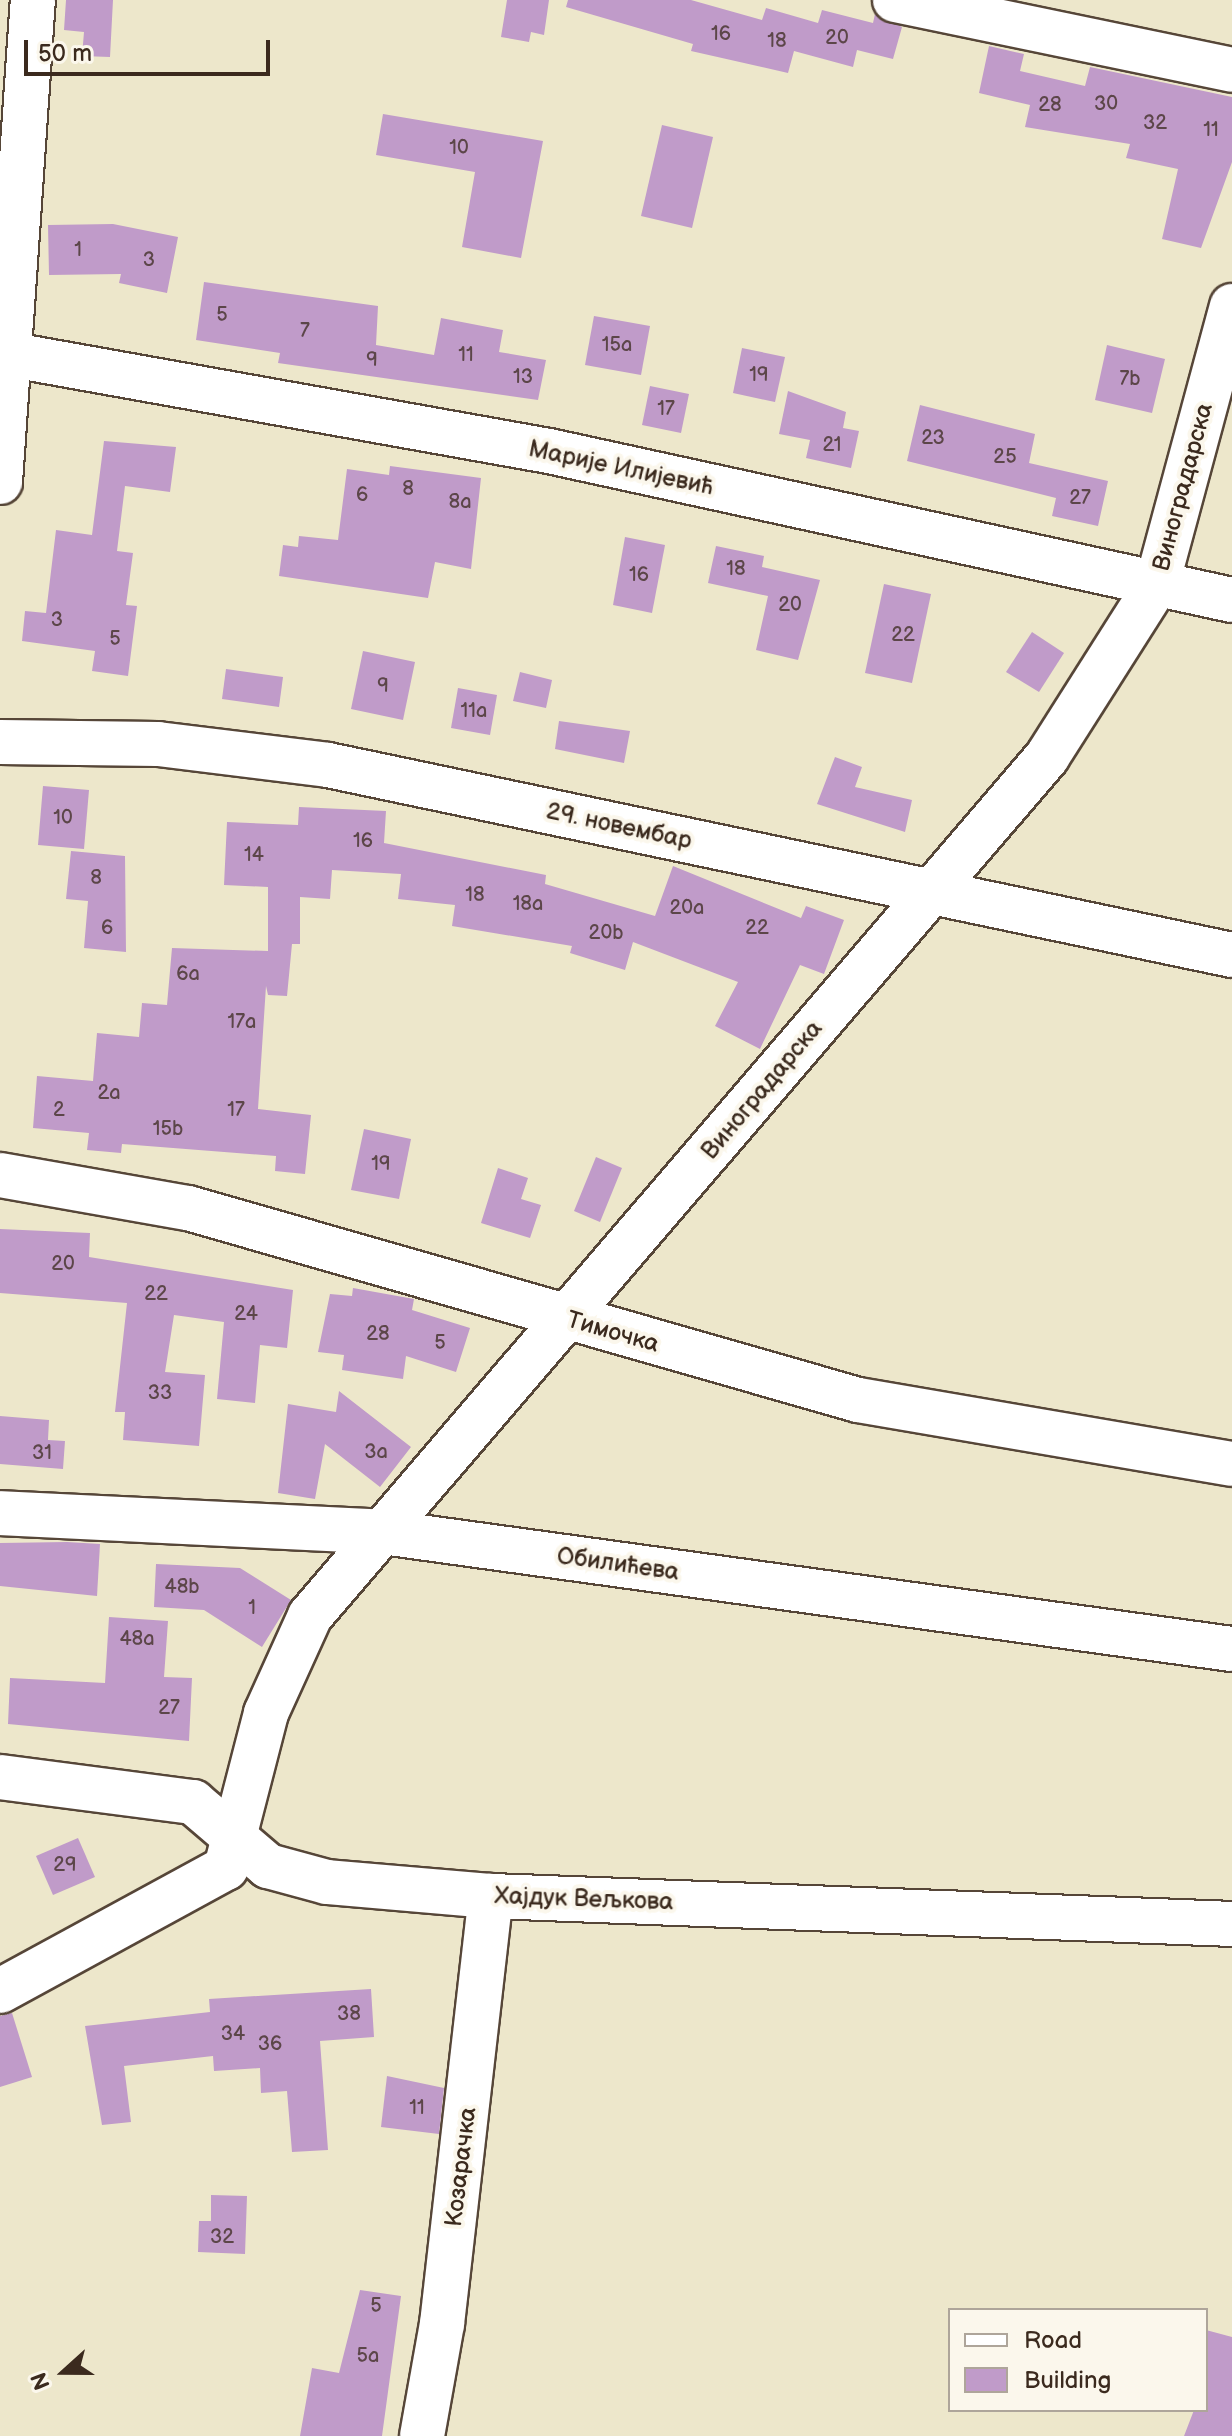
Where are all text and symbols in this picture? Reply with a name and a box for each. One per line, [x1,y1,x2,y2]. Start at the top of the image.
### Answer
house number: 16 [711,22,731,46]
scale bar [28,24,274,74]
house number: 20 [825,26,849,50]
house number: 18 [767,29,787,53]
text: 50 m [38,39,92,68]
house number: 30 [1094,92,1118,116]
house number: 28 [1038,93,1062,117]
house number: 32 [1143,111,1167,135]
house number: 11 [1203,118,1219,142]
house number: 10 [449,136,469,160]
house number: 1 [74,238,82,262]
house number: 3 [143,248,155,272]
house number: 5 [216,303,228,327]
house number: 7 [300,319,310,343]
house number: 15a [602,333,632,357]
house number: 11 [458,343,474,367]
house number: 9 [366,348,378,372]
house number: 19 [749,363,769,387]
house number: 13 [513,365,533,389]
house number: 7b [1119,367,1141,391]
house number: 17 [657,397,675,421]
street label: Виноградарска [1147,400,1219,574]
house number: 23 [921,426,945,450]
house number: 21 [822,433,842,457]
street label: Марије Илијевић [526,434,716,502]
house number: 25 [993,445,1017,469]
house number: 8 [402,477,414,501]
house number: 6 [356,483,368,507]
house number: 27 [1069,486,1091,510]
house number: 8a [449,490,471,514]
house number: 18 [726,557,746,581]
house number: 16 [629,563,649,587]
house number: 20 [778,593,802,617]
house number: 3 [51,608,63,632]
house number: 22 [891,623,915,647]
house number: 5 [109,627,121,651]
house number: 9 [377,674,389,698]
house number: 11a [461,699,487,723]
street label: 29. новембар [544,797,694,855]
house number: 10 [53,806,73,830]
house number: 16 [353,829,373,853]
house number: 14 [244,843,264,867]
house number: 8 [90,866,102,890]
house number: 18 [465,883,485,907]
house number: 18a [513,892,543,916]
house number: 20a [670,896,704,920]
house number: 6 [101,916,113,940]
house number: 22 [745,916,769,940]
house number: 20b [589,921,623,945]
house number: 6a [176,962,200,986]
house number: 17a [228,1010,256,1034]
street label: Виноградарска [696,1015,828,1165]
house number: 2a [97,1081,121,1105]
house number: 2 [53,1098,65,1122]
house number: 17 [227,1098,245,1122]
house number: 15b [153,1117,183,1141]
house number: 19 [371,1152,391,1176]
house number: 20 [51,1252,75,1276]
house number: 22 [144,1282,168,1306]
house number: 24 [234,1302,258,1326]
street label: Тимочка [564,1305,662,1359]
house number: 28 [366,1322,390,1346]
house number: 5 [434,1331,446,1355]
house number: 33 [148,1381,172,1405]
house number: 3a [364,1440,388,1464]
house number: 31 [32,1441,52,1465]
street label: Обилићева [555,1541,681,1587]
house number: 48b [164,1575,200,1599]
house number: 1 [248,1596,256,1620]
house number: 48a [119,1627,155,1651]
house number: 27 [158,1696,180,1720]
house number: 29 [53,1853,77,1877]
street label: Хајдук Вељкова [494,1881,674,1917]
house number: 38 [337,2002,361,2026]
house number: 34 [221,2022,245,2046]
house number: 36 [258,2032,282,2056]
house number: 11 [409,2096,425,2120]
street label: Козарачка [439,2106,483,2228]
house number: 32 [210,2225,234,2249]
house number: 5 [370,2294,382,2318]
legend [948,2308,1208,2412]
text: Road [1024,2326,1082,2355]
north arrow [24,2332,104,2412]
house number: 5a [357,2344,379,2368]
text: Building [1024,2366,1111,2395]
text: N [26,2368,57,2393]

